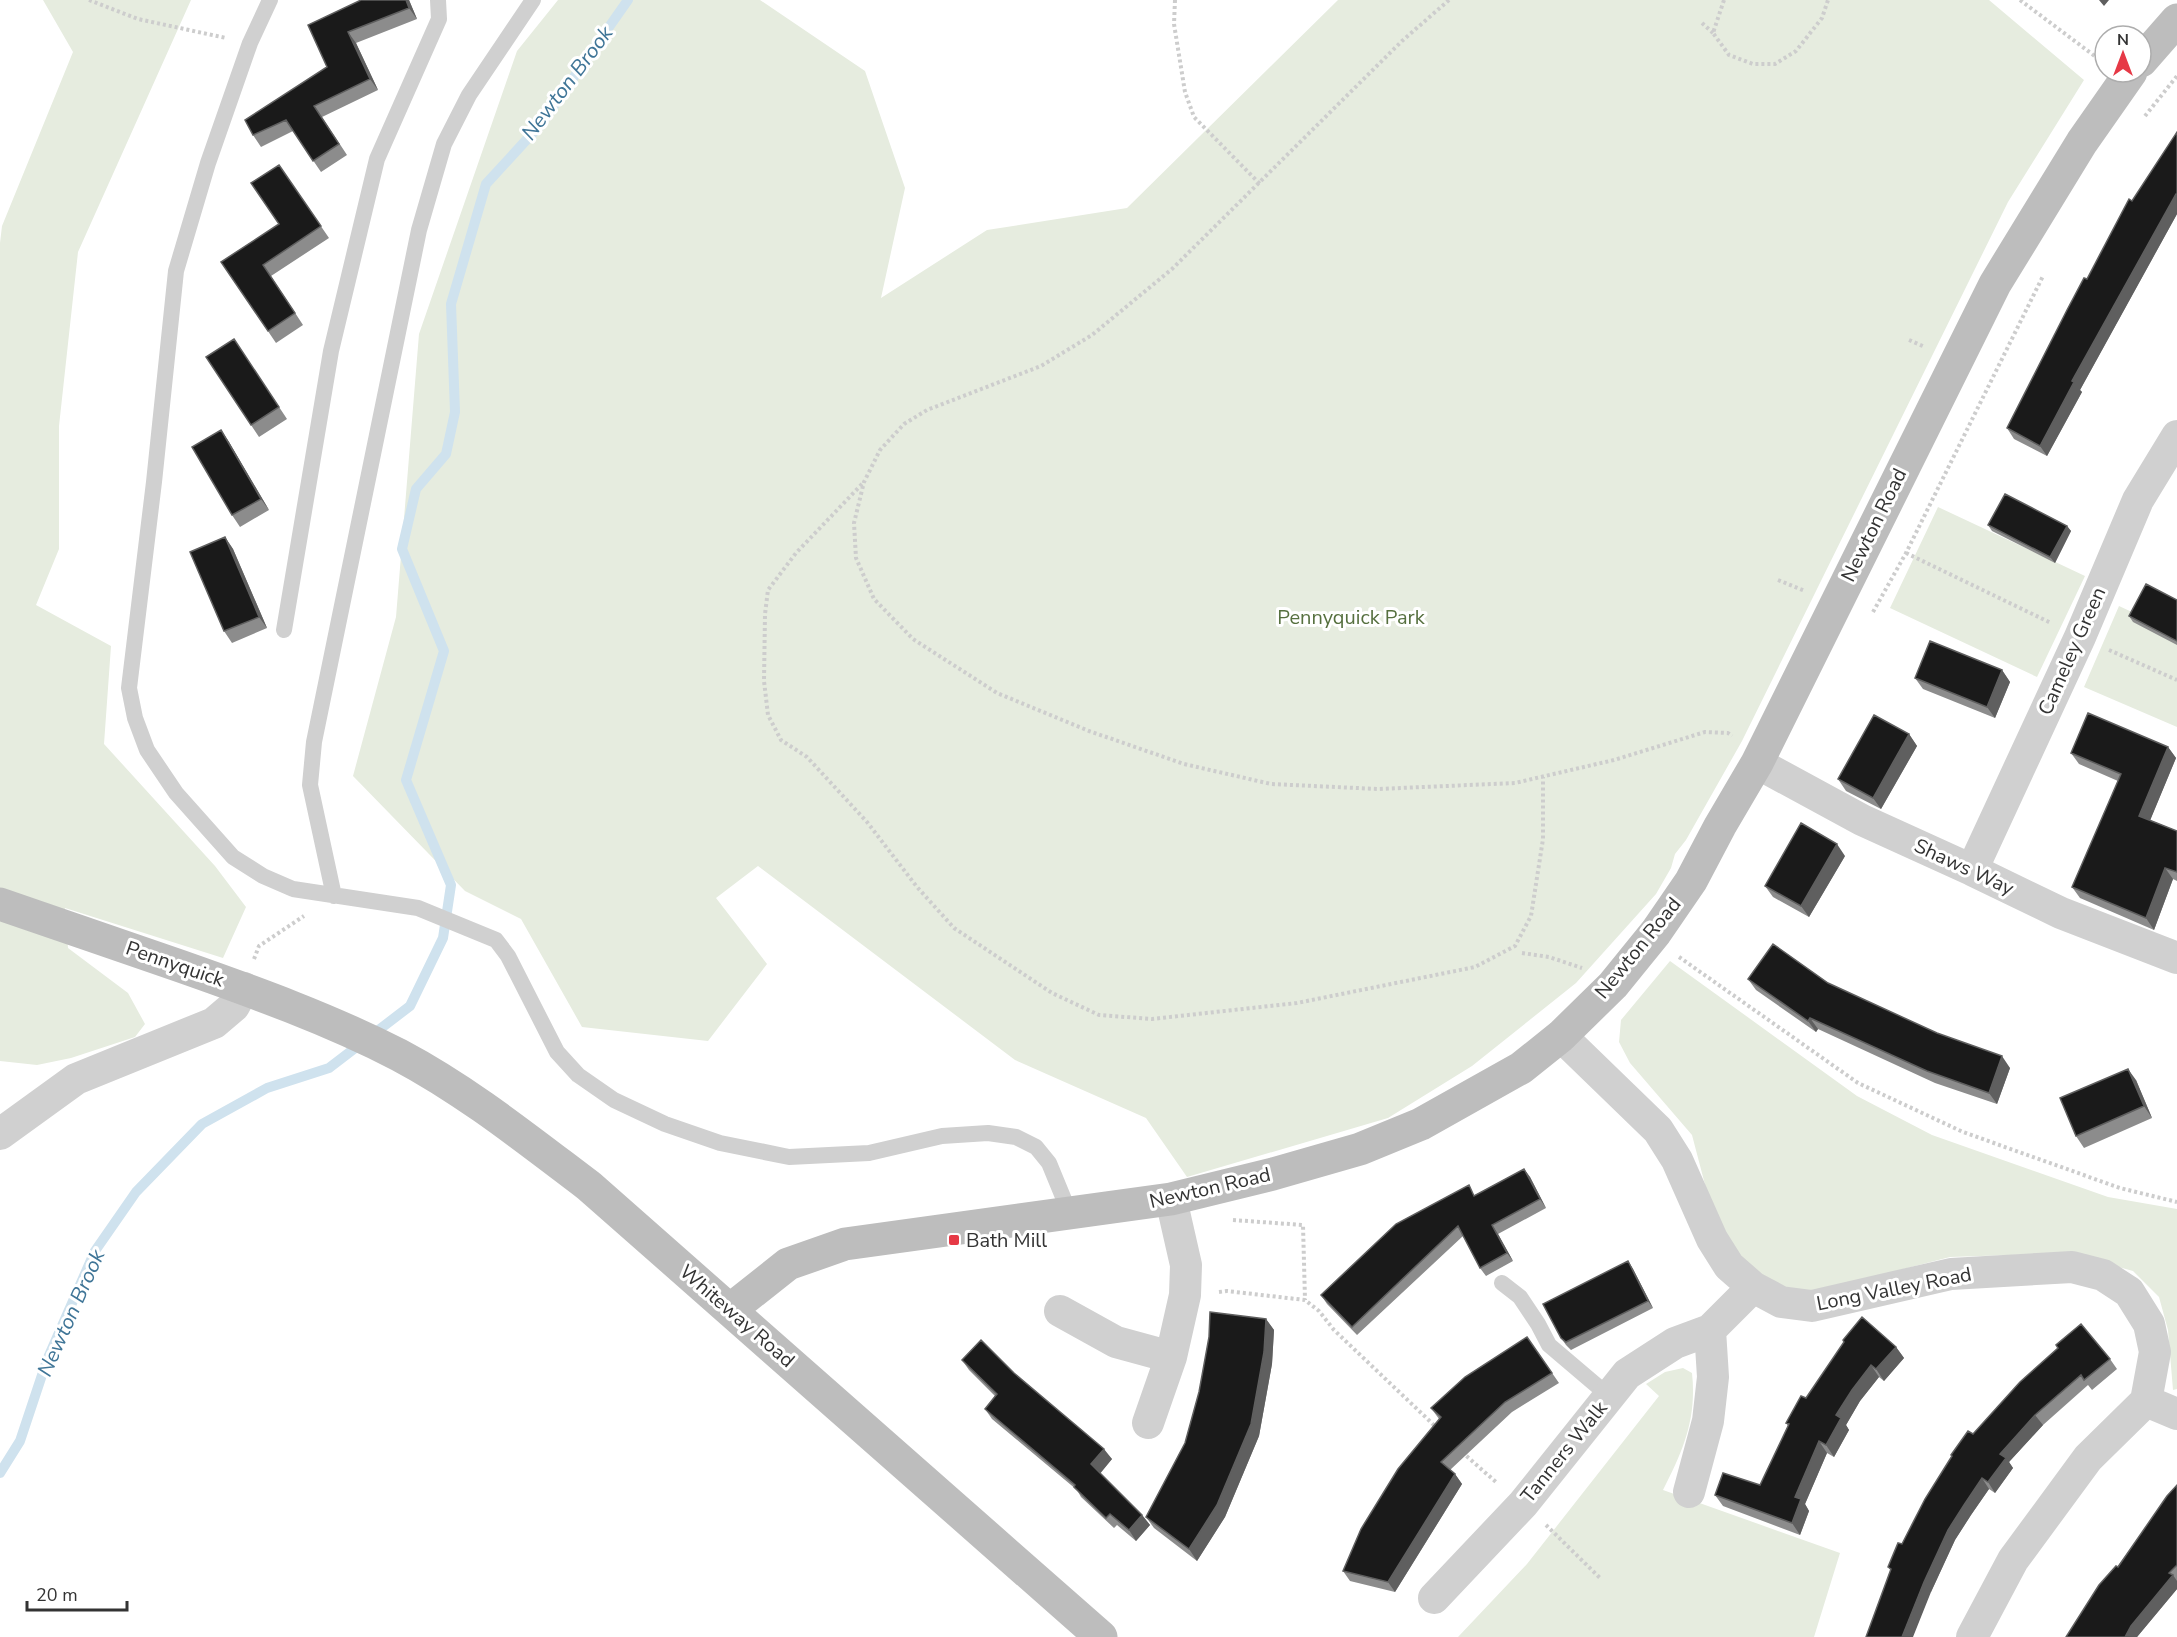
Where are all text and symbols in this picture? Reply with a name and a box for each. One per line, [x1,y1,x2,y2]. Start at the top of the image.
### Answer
water label: Newton Brook [515,20,619,146]
north arrow [2093,24,2153,84]
text: N [2117,29,2129,51]
street label: Newton Road [1835,464,1913,586]
street label: Cameley Green [2032,583,2112,719]
park label: Pennyquick Park [1277,604,1426,631]
street label: Shaws Way [1910,832,2019,902]
street label: Newton Road [1589,892,1687,1004]
street label: Pennyquick [122,935,229,994]
street label: Newton Road [1147,1161,1273,1215]
place label: Bath Mill [966,1227,1047,1254]
marker: Bath Mill [947,1233,961,1247]
water label: Newton Brook [31,1245,112,1381]
street label: Whiteway Road [674,1258,800,1374]
street label: Long Valley Road [1814,1261,1974,1317]
street label: Tanners Walk [1515,1395,1614,1509]
scale bar [27,1574,128,1612]
text: 20 m [36,1583,78,1607]

